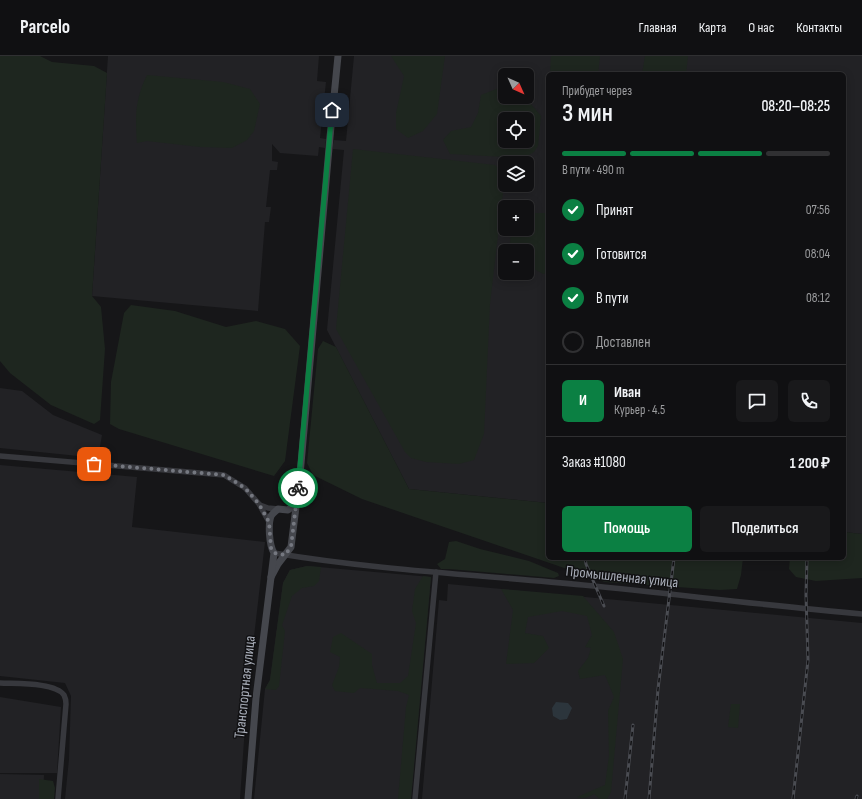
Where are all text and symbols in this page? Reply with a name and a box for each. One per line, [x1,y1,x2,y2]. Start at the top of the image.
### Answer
text: Parcelo [20,16,70,39]
text: Главная [639,19,677,36]
text: Карта [699,19,726,36]
text: О нас [748,19,774,36]
text: Контакты [796,19,842,36]
north arrow [498,68,534,104]
map controls [498,68,534,280]
text: Прибудет через [562,83,632,99]
pin [315,93,349,127]
text: 08:20–08:25 [761,97,830,116]
text: 3 мин [562,98,613,129]
icon: home [321,99,343,121]
button: locate [498,112,534,148]
button: layers [498,156,534,192]
text: В пути · 490 m [562,162,624,178]
icon: check [562,199,584,221]
button: + [498,200,534,236]
text: Принят [596,201,633,220]
text: 07:56 [806,202,830,218]
icon: check [562,243,584,265]
button: − [498,244,534,280]
text: Готовится [596,245,647,264]
text: 08:04 [805,246,830,262]
icon: check [562,287,584,309]
text: В пути [596,289,628,308]
text: 08:12 [806,290,830,306]
text: Доставлен [596,333,650,352]
button: chat [736,380,778,422]
button: phone [788,380,830,422]
text: Иван [614,383,641,402]
text: И [579,391,587,410]
text: Курьер · 4.5 [614,402,665,418]
pin [77,447,111,481]
icon: bag [83,453,105,475]
text: Заказ #1080 [562,453,626,472]
text: 1 200 ₽ [790,454,830,473]
courier [278,468,318,508]
icon: bike [287,477,309,499]
button: Помощь [562,506,692,552]
button: Поделиться [700,506,830,552]
street label: Промышленная улица [565,562,679,592]
street label: Транспортная улица [230,635,260,739]

